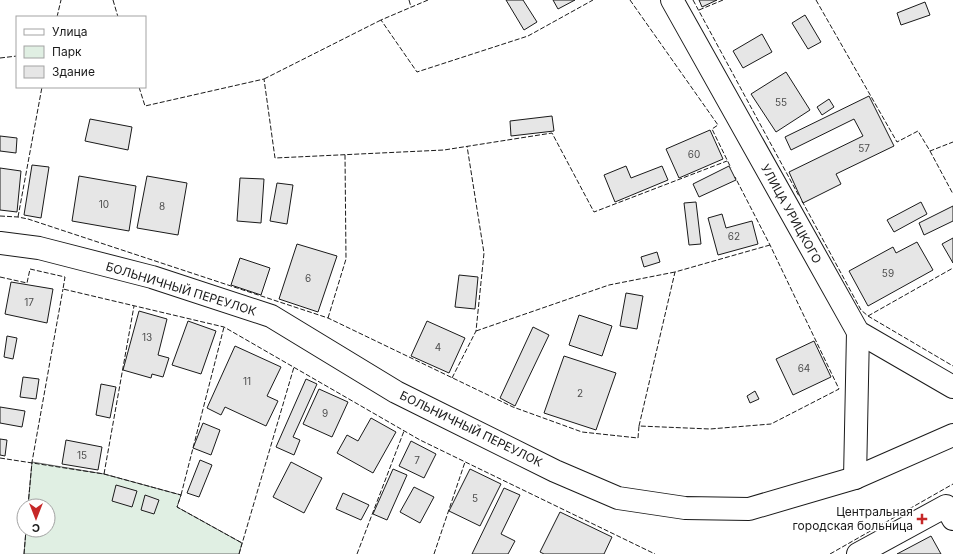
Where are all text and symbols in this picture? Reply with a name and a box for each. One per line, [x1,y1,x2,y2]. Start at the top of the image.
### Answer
legend [16,16,146,88]
text: Улица [52,24,87,39]
text: Парк [52,44,82,59]
text: Здание [52,64,95,79]
house number: 55 [775,96,787,108]
house number: 57 [858,142,870,154]
house number: 60 [688,148,700,160]
street label: УЛИЦА УРИЦКОГО [758,161,825,266]
house number: 10 [99,198,109,210]
house number: 8 [159,200,165,212]
house number: 62 [728,230,740,242]
street label: БОЛЬНИЧНЫЙ ПЕРЕУЛОК [104,258,258,319]
house number: 59 [882,267,894,279]
house number: 6 [305,272,311,284]
house number: 17 [24,296,34,308]
house number: 13 [142,331,152,343]
house number: 4 [435,341,441,353]
house number: 64 [798,362,810,374]
house number: 11 [243,375,251,387]
street label: БОЛЬНИЧНЫЙ ПЕРЕУЛОК [397,387,545,470]
house number: 2 [577,387,583,399]
house number: 9 [322,407,328,419]
house number: 15 [77,449,87,461]
house number: 7 [414,454,420,466]
house number: 5 [472,492,478,504]
north arrow [16,498,56,538]
place label: Центральная городская больница [793,504,913,533]
marker: Центральная городская больница [916,513,928,525]
text: С [32,521,40,535]

